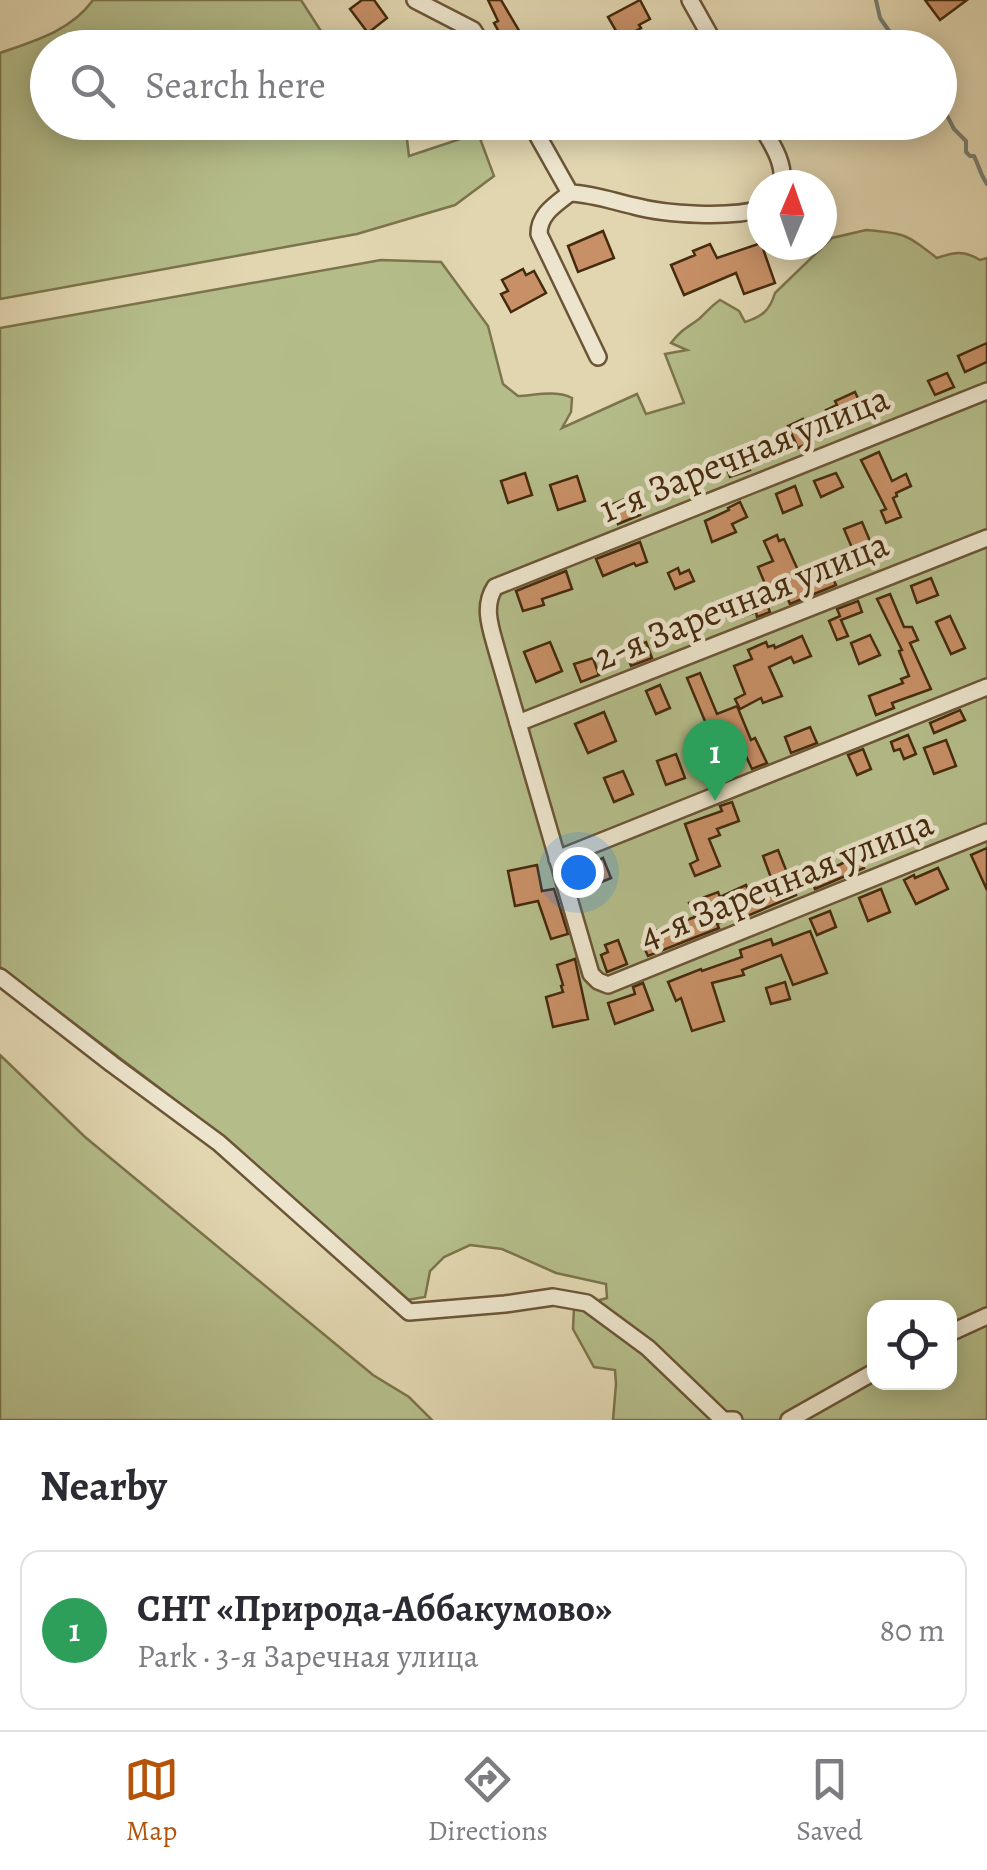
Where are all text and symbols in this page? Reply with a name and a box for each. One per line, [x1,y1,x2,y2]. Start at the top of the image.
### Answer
search box [30,30,957,140]
icon: search [65,58,120,113]
text: Search here [145,59,326,111]
north arrow [747,170,837,260]
street label: 1-я Заречная улица [591,371,897,535]
street label: 2-я Заречная улица [586,517,896,683]
pin: 1 [682,718,748,801]
street label: 4-я Заречная улица [631,796,941,962]
your location [553,847,604,898]
map controls [867,1300,957,1390]
button: locate [867,1300,957,1390]
text: Nearby [40,1457,167,1514]
text: СНТ «Природа-Аббакумово» [137,1582,612,1634]
text: 1 [69,1608,80,1652]
text: 80 m [879,1608,945,1652]
text: Park · 3-я Заречная улица [137,1634,479,1678]
tab: Map [124,1752,179,1850]
tab: Directions [428,1752,548,1850]
tab: Saved [796,1752,863,1850]

